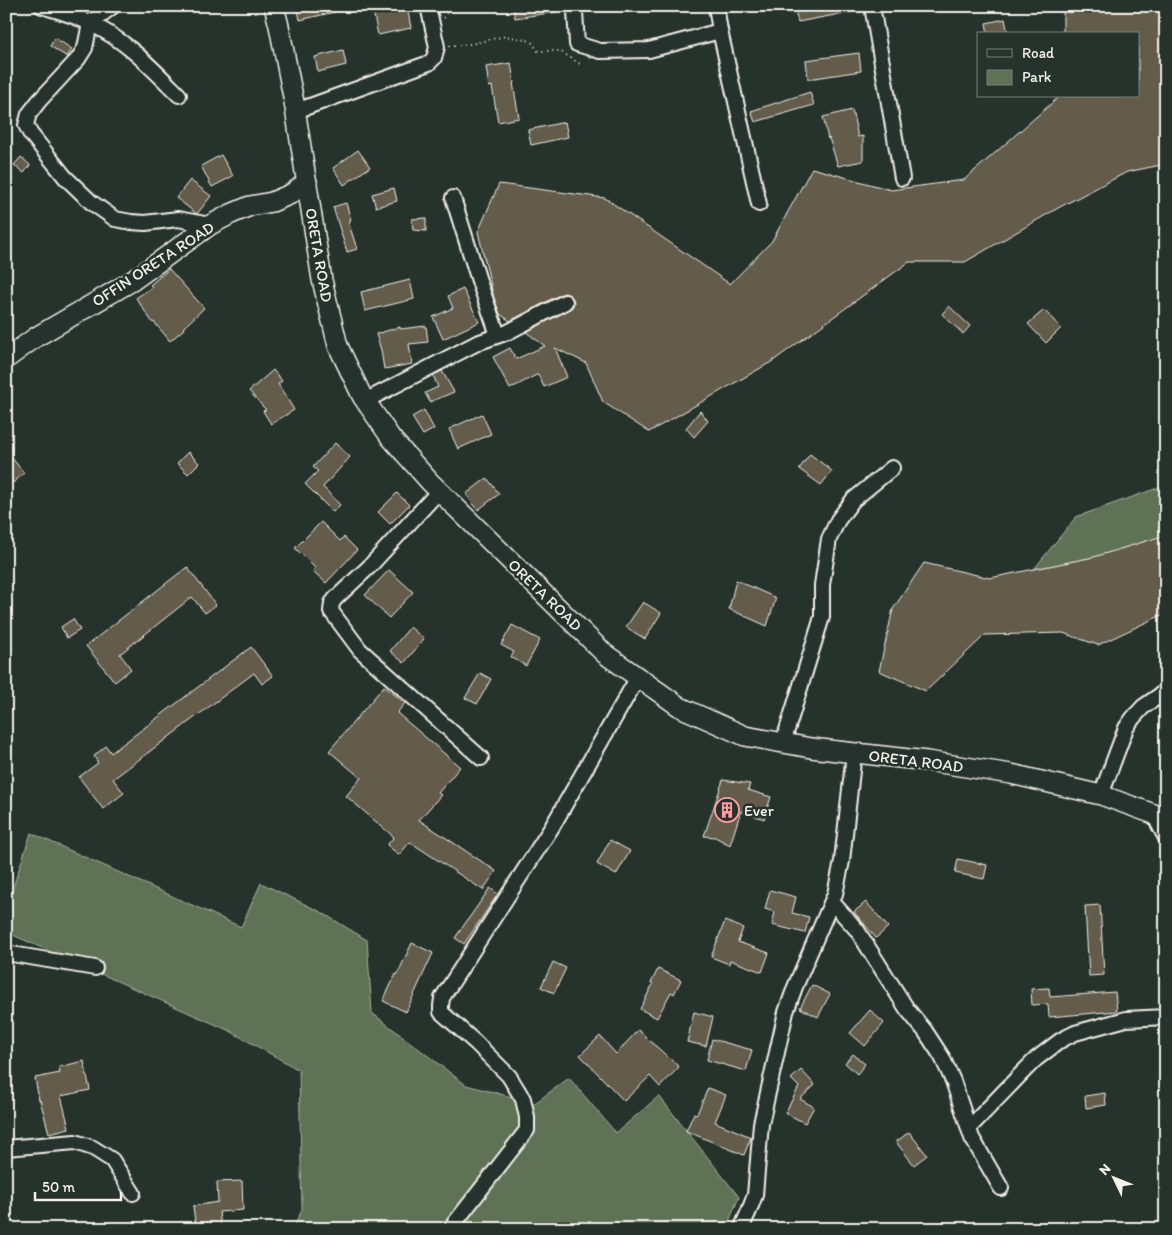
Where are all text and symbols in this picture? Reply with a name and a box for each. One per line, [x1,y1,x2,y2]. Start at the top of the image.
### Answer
legend [977,32,1140,98]
text: Road [1022,44,1055,62]
text: Park [1022,68,1052,86]
street label: ORETA ROAD [301,206,337,304]
street label: OFFIN ORETA ROAD [88,217,218,311]
street label: ORETA ROAD [504,555,586,635]
street label: ORETA ROAD [868,746,965,776]
building icon: Ever [714,797,740,823]
place label: Ever [744,801,774,820]
north arrow [1090,1152,1140,1202]
text: N [1095,1160,1114,1179]
scale bar [35,1170,121,1202]
text: 50 m [42,1178,75,1196]

